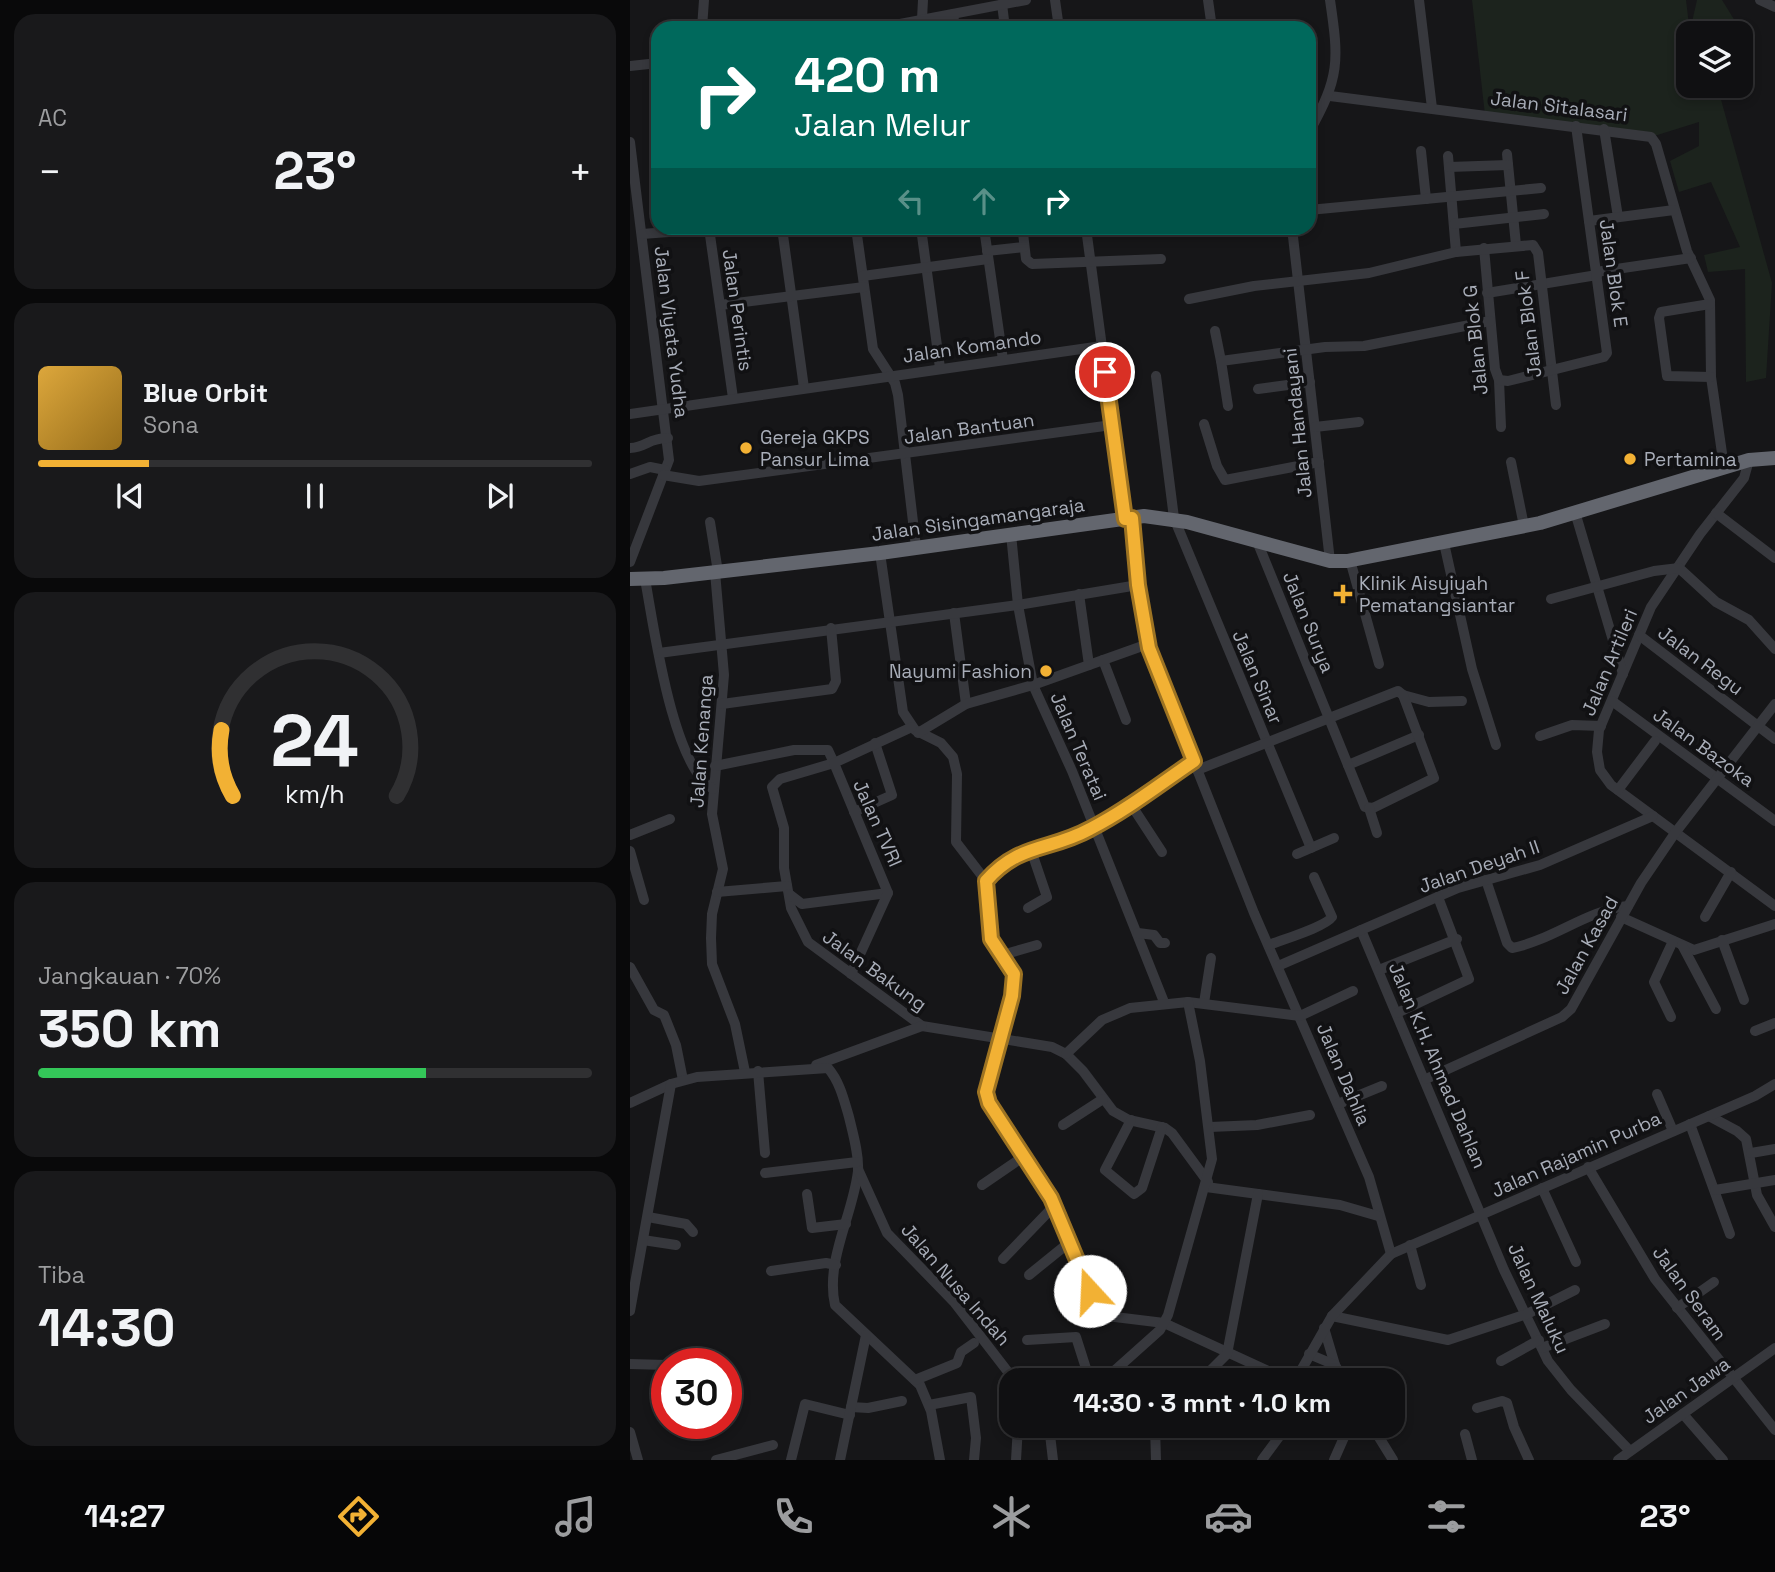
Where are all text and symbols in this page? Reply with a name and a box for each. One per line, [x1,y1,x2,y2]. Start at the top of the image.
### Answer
map controls [1676,21,1753,98]
button: layers [1676,21,1753,98]
text: 420 m [794,44,940,106]
icon: right [679,49,770,140]
street label: Jalan Sitalasari [1489,86,1629,127]
text: AC [38,103,67,133]
text: Jalan Melur [794,105,971,145]
text: 23° [274,138,357,204]
text: − [38,148,62,196]
text: + [568,148,592,196]
icon: left [892,182,930,220]
icon: ahead [965,182,1003,220]
icon: right [1038,182,1076,220]
street label: Jalan Blok E [1594,218,1633,329]
street label: Jalan Viyata Yudha [649,245,694,419]
street label: Jalan Perintis [717,248,758,373]
street label: Jalan Blok F [1509,269,1547,379]
street label: Jalan Blok G [1457,284,1494,396]
street label: Jalan Komando [901,324,1043,369]
pin [1075,342,1135,402]
street label: Jalan Handayani [1277,347,1318,499]
icon: arrive [1086,353,1124,391]
text: Blue Orbit [143,376,268,410]
street label: Jalan Bantuan [902,407,1036,450]
text: Sona [143,410,199,440]
place label: Gereja GKPS Pansur Lima [760,425,870,472]
marker: Gereja GKPS Pansur Lima [738,440,754,456]
place label: Pertamina [1644,447,1737,472]
marker: Pertamina [1622,451,1638,467]
icon: previous [111,477,149,515]
icon: pause [296,477,334,515]
icon: next [481,477,519,515]
street label: Jalan Sisingamangaraja [870,492,1086,547]
street label: Jalan Surya [1277,568,1340,676]
place label: Klinik Aisyiyah Pematangsiantar [1359,571,1515,618]
marker: Klinik Aisyiyah Pematangsiantar [1333,584,1353,604]
street label: Jalan Artileri [1576,605,1643,719]
street label: Jalan Regu [1653,620,1749,701]
street label: Jalan Sinar [1227,626,1289,728]
place label: Nayumi Fashion [889,659,1032,684]
marker: Nayumi Fashion [1038,663,1054,679]
street label: Jalan Kenanga [684,673,719,809]
street label: Jalan Teratai [1045,688,1113,804]
text: 24 [271,694,359,787]
street label: Jalan Bazoka [1648,702,1759,793]
street label: Jalan TVRI [847,776,908,871]
text: km/h [285,778,345,810]
street label: Jalan Deyah II [1416,834,1543,899]
street label: Jalan Kasad [1549,891,1624,999]
street label: Jalan Bakung [818,924,932,1017]
street label: Jalan K.H. Ahmad Dahlan [1383,958,1492,1172]
text: Jangkauan · 70% [38,961,221,991]
text: 350 km [38,996,221,1062]
street label: Jalan Dahlia [1311,1019,1376,1129]
street label: Jalan Rajamin Purba [1487,1106,1665,1203]
street label: Jalan Nusa Indah [895,1218,1016,1351]
street label: Jalan Maluku [1502,1239,1575,1358]
street label: Jalan Seram [1647,1241,1732,1345]
position arrow [1053,1254,1127,1328]
text: Tiba [38,1260,85,1290]
text: 14:30 [38,1295,175,1361]
speed limit sign: 30 [651,1348,742,1439]
street label: Jalan Jawa [1638,1351,1735,1430]
text: 14:30 · 3 mnt · 1.0 km [1073,1386,1331,1420]
icon: directions [334,1492,383,1541]
icon: music [551,1492,600,1541]
icon: phone [769,1492,818,1541]
icon: climate [987,1492,1036,1541]
icon: car [1204,1492,1253,1541]
icon: filters [1422,1492,1471,1541]
text: 14:27 [84,1496,165,1536]
text: 23° [1640,1496,1691,1536]

